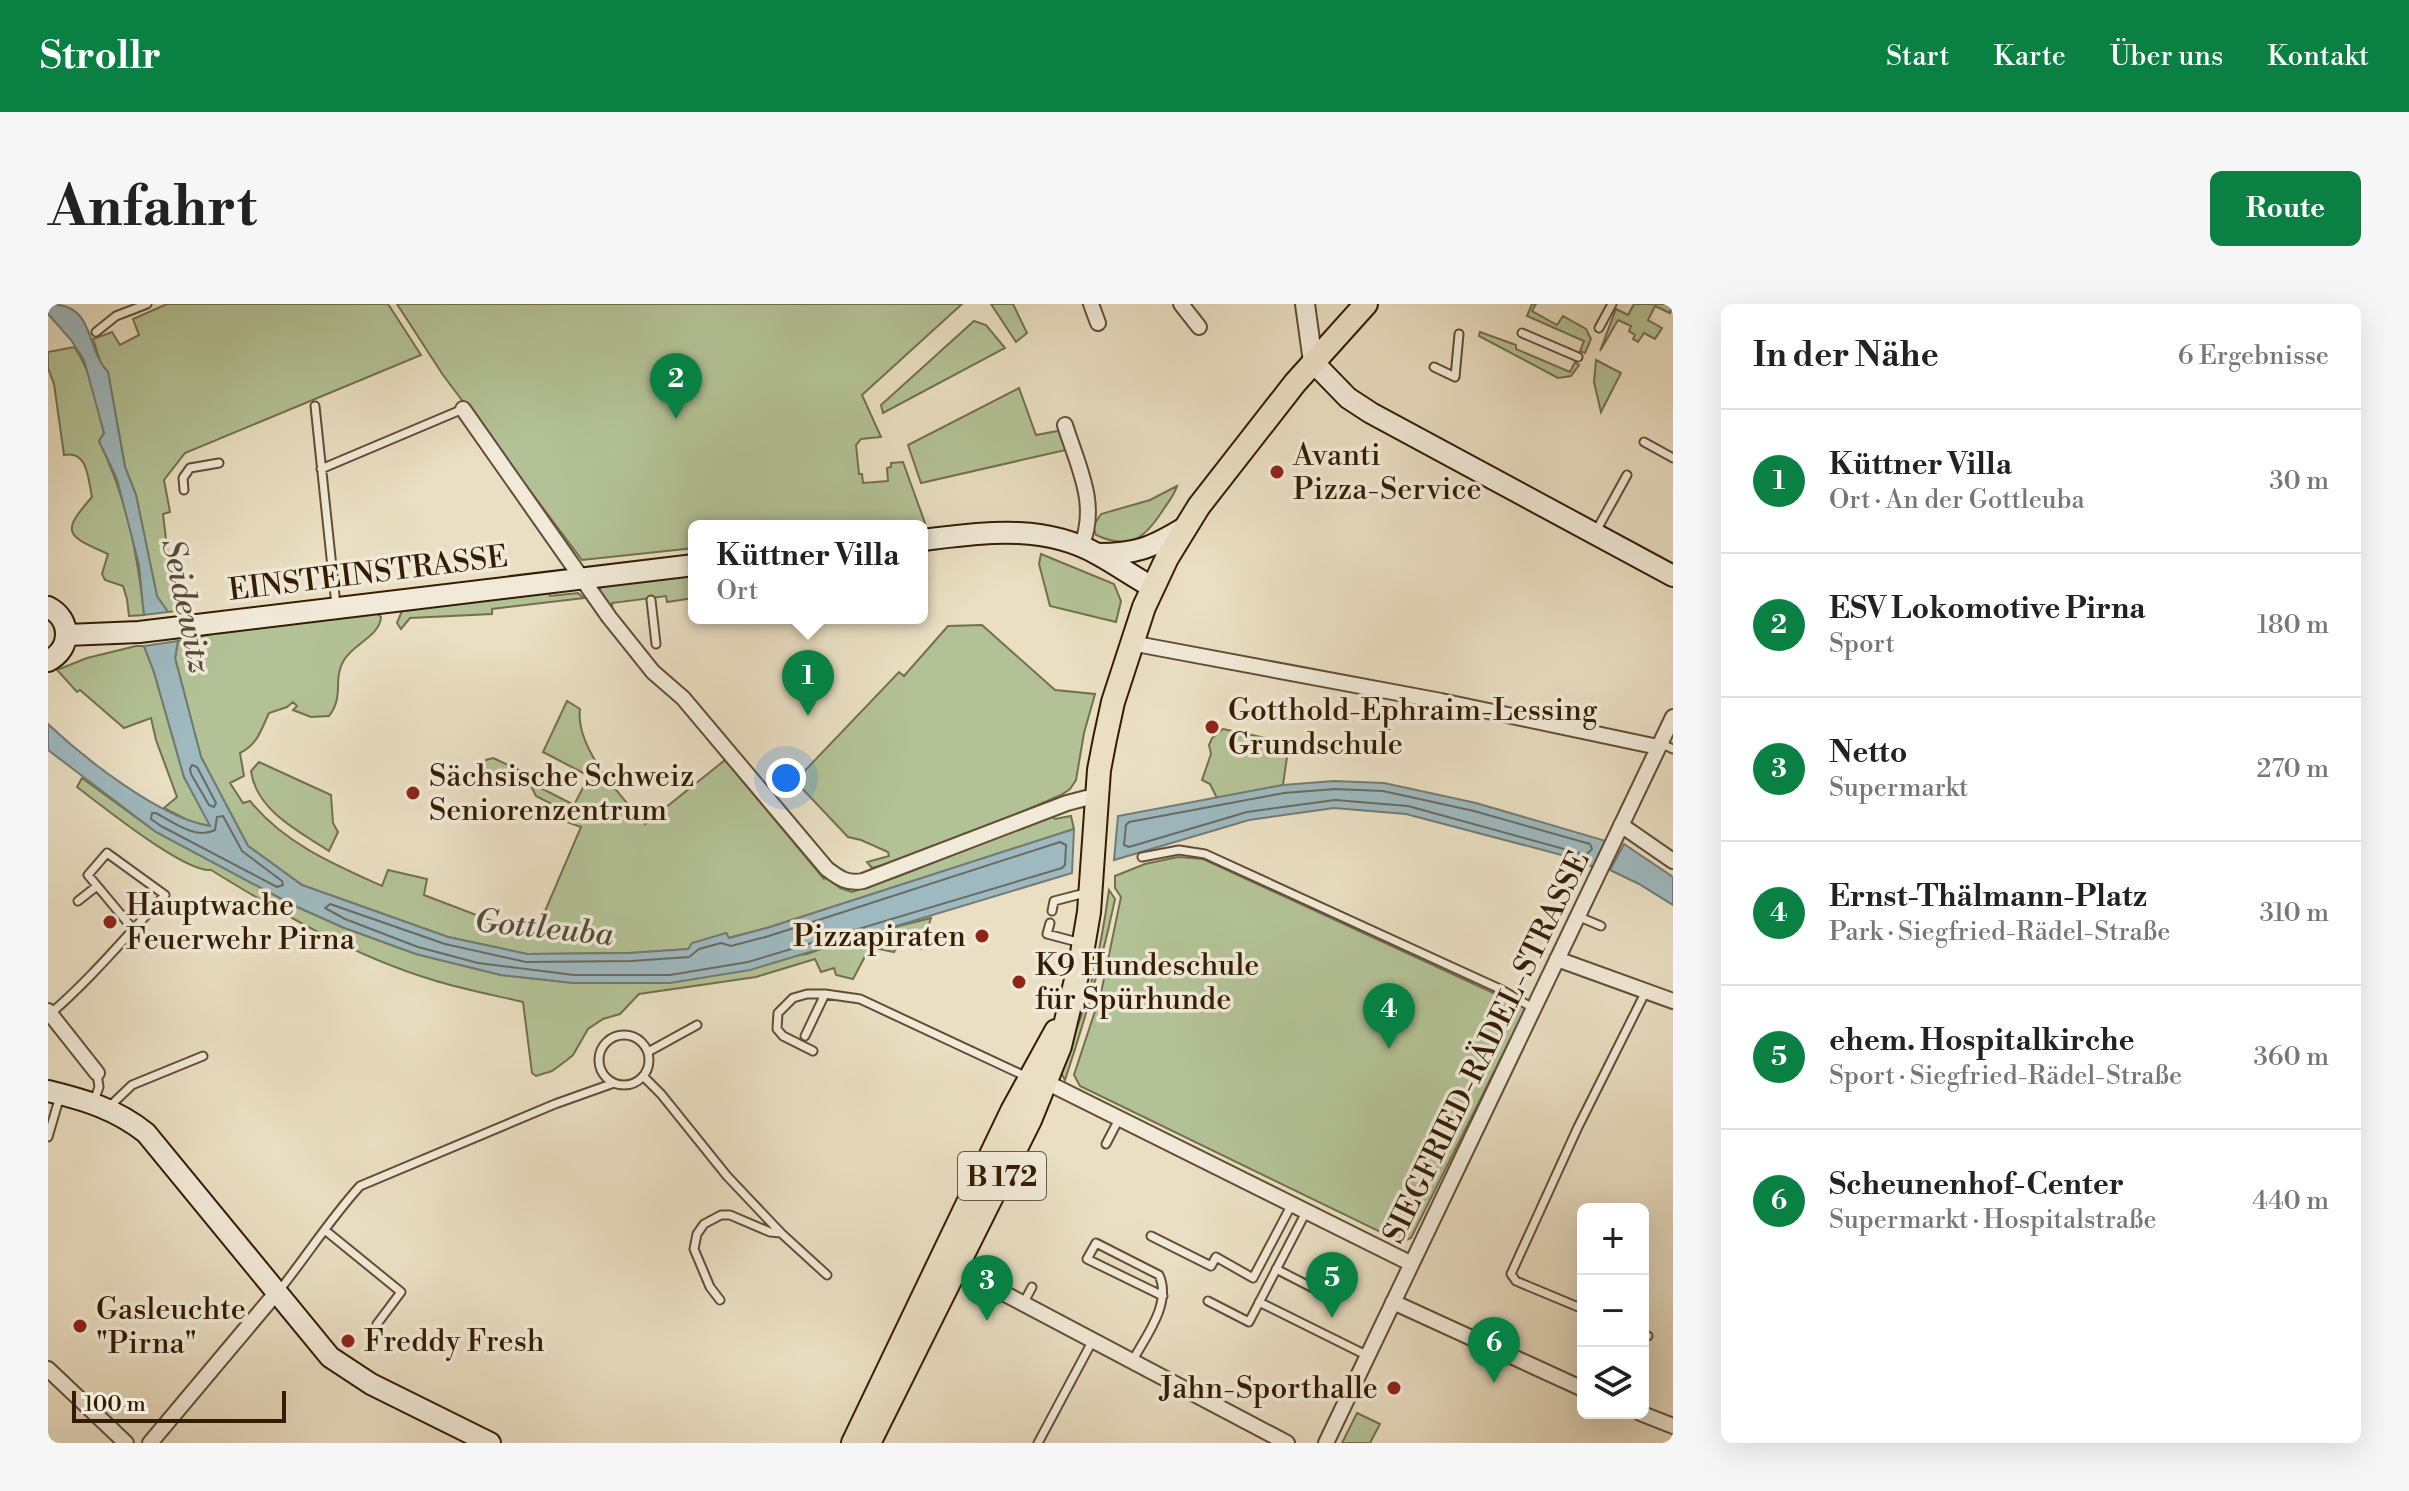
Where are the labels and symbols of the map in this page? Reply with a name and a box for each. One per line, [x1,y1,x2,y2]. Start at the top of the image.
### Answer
pin: 2 [650,353,702,419]
place label: Avanti Pizza-Service [1292,437,1482,509]
marker: Avanti Pizza-Service [1268,463,1286,481]
water label: Seidewitz [152,535,220,677]
street label: EINSTEINSTRASSE [226,538,510,610]
pin: 1 [782,650,834,716]
place label: Gotthold-Ephraim-Lessing Grundschule [1228,692,1598,764]
marker: Gotthold-Ephraim-Lessing Grundschule [1203,718,1221,736]
place label: Sächsische Schweiz Seniorenzentrum [429,758,694,830]
your location [766,758,806,798]
marker: Sächsische Schweiz Seniorenzentrum [404,784,422,802]
street label: SIEGFRIED-RÄDEL-STRASSE [1374,845,1599,1250]
place label: Hauptwache Feuerwehr Pirna [126,887,356,959]
water label: Gottleuba [473,901,616,955]
marker: Hauptwache Feuerwehr Pirna [101,913,119,931]
place label: Pizzapiraten [793,918,966,956]
marker: Pizzapiraten [973,927,991,945]
place label: K9 Hundeschule für Spürhunde [1035,947,1260,1019]
marker: K9 Hundeschule für Spürhunde [1010,973,1028,991]
pin: 4 [1363,983,1415,1049]
road number: B 172 [958,1152,1046,1200]
pin: 5 [1306,1252,1358,1318]
pin: 3 [961,1255,1013,1321]
place label: Gasleuchte "Pirna" [96,1291,246,1363]
marker: Gasleuchte "Pirna" [71,1317,89,1335]
pin: 6 [1468,1317,1520,1383]
place label: Freddy Fresh [364,1323,545,1361]
marker: Freddy Fresh [339,1332,357,1350]
place label: Jahn-Sporthalle [1159,1370,1378,1408]
marker: Jahn-Sporthalle [1385,1379,1403,1397]
scale bar [72,1387,286,1423]

